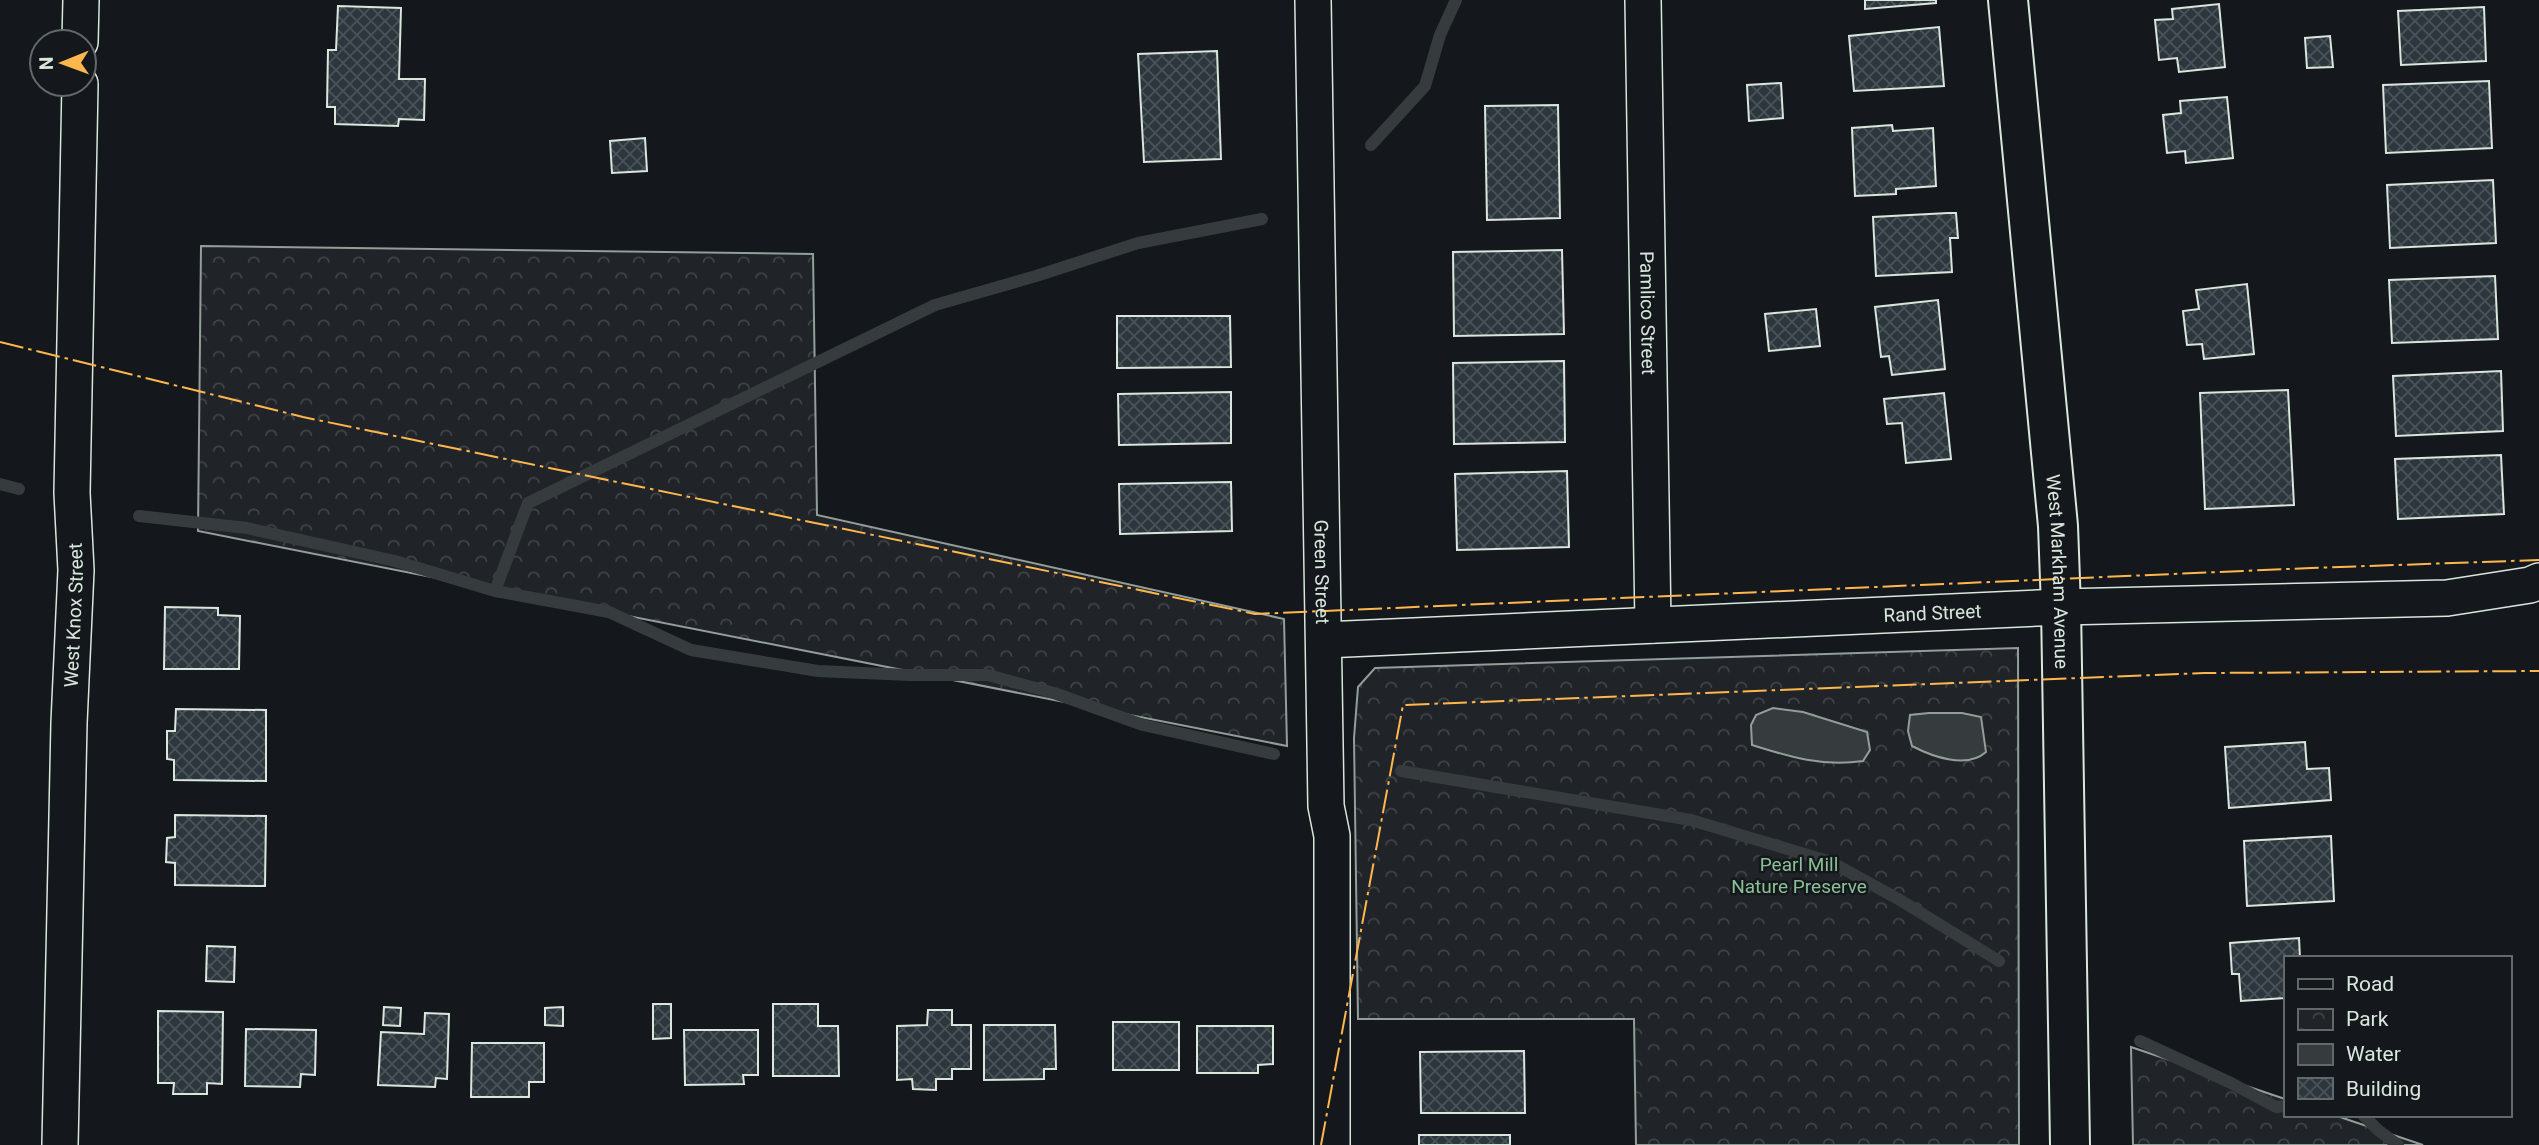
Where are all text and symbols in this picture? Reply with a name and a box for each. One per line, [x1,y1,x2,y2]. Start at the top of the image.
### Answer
north arrow [28,28,98,98]
text: N [35,56,58,70]
street label: Pamlico Street [1636,251,1660,375]
street label: West Markham Avenue [2042,473,2074,669]
street label: Green Street [1310,519,1335,624]
street label: West Knox Street [59,542,88,688]
street label: Rand Street [1883,599,1982,626]
park label: Pearl Mill Nature Preserve [1731,853,1867,898]
legend [2284,956,2511,1117]
text: Road [2346,972,2394,996]
text: Park [2346,1007,2389,1031]
text: Water [2346,1042,2401,1066]
text: Building [2346,1077,2421,1101]

